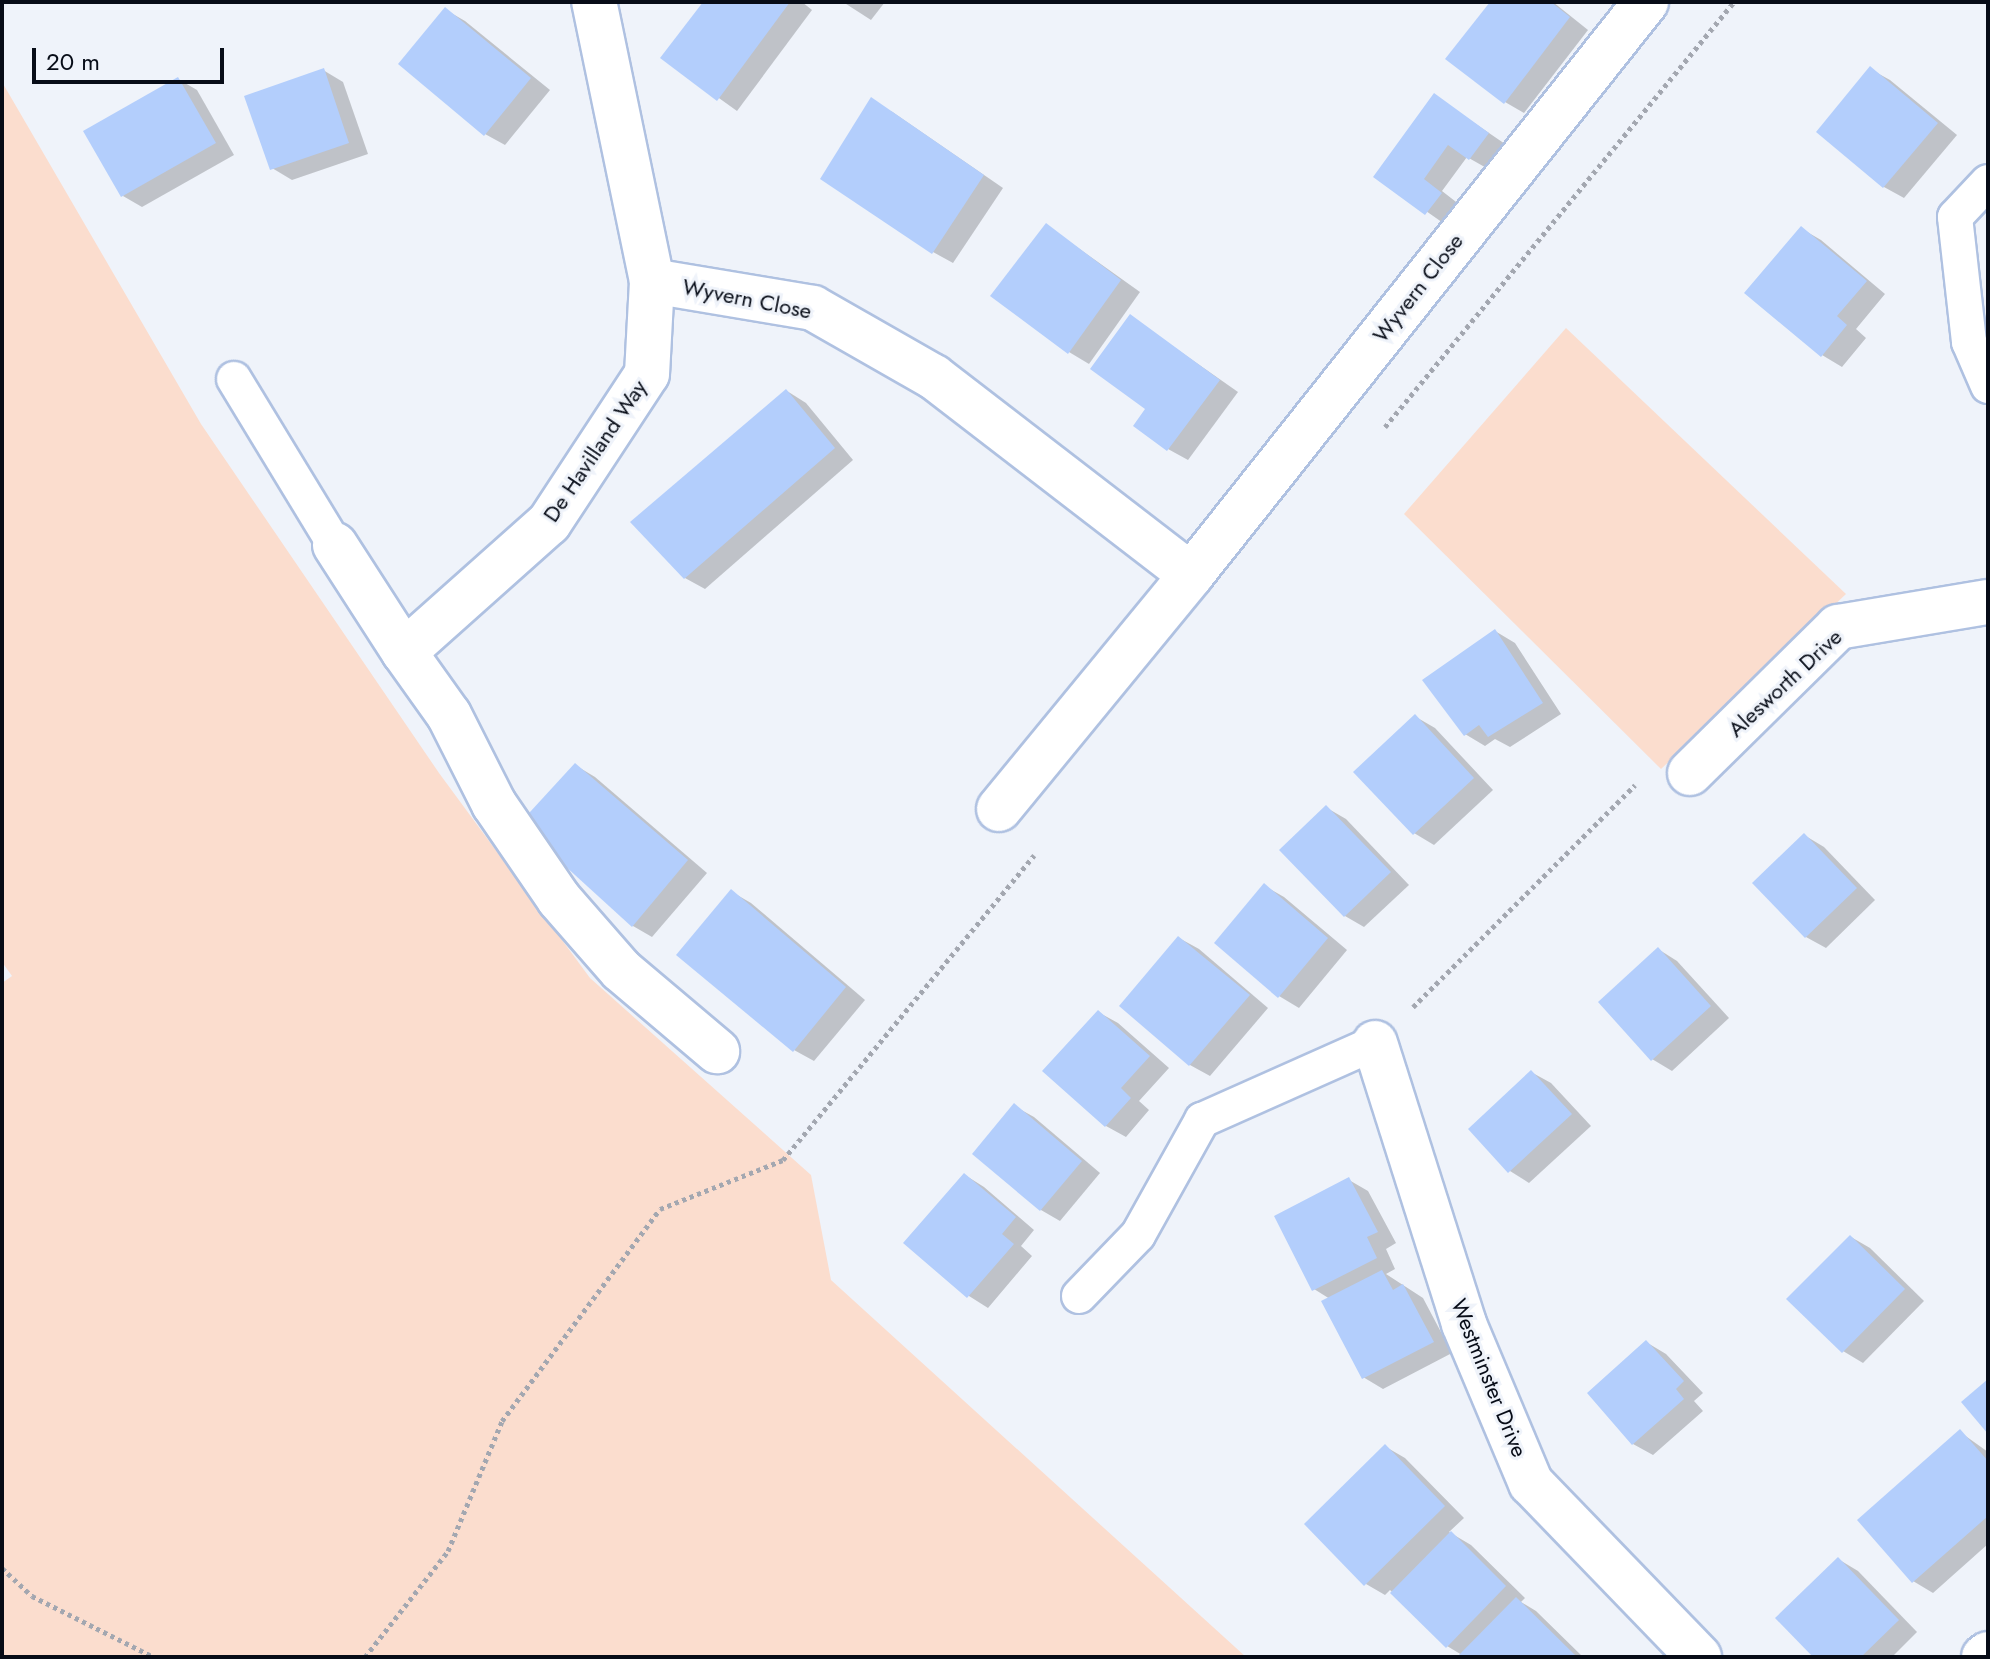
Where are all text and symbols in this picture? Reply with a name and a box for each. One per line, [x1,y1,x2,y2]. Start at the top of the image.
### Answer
scale bar [36,32,228,82]
text: 20 m [46,44,100,79]
street label: Wyvern Close [1367,228,1469,348]
street label: Wyvern Close [680,274,814,324]
street label: De Havilland Way [538,375,652,527]
street label: Alesworth Drive [1723,623,1847,743]
street label: Westminster Drive [1445,1295,1533,1461]

